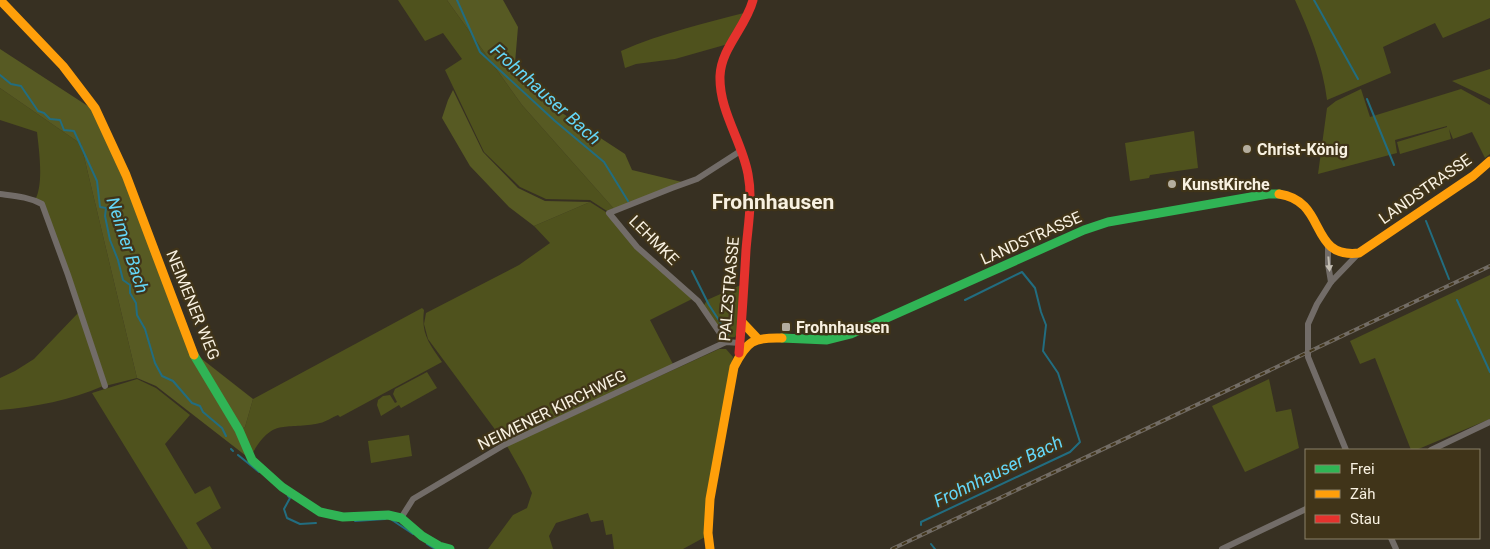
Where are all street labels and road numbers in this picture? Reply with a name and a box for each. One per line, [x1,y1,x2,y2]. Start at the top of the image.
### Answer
street label: LANDSTRASSE [1375,150,1475,228]
street label: LANDSTRASSE [978,207,1084,269]
street label: LEHMKE [625,211,683,269]
street label: PALZSTRASSE [715,236,743,342]
street label: NEIMENER WEG [162,247,224,363]
street label: NEIMENER KIRCHWEG [475,366,629,454]

